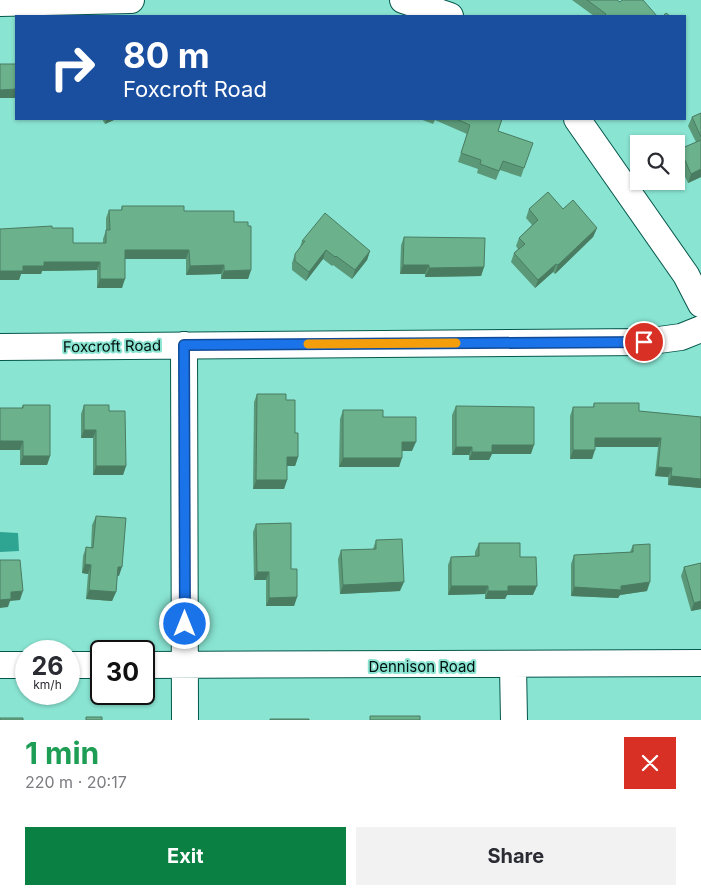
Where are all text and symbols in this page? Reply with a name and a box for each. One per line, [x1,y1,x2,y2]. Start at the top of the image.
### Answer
text: 80 m [123,34,210,76]
icon: right [40,35,105,100]
text: Foxcroft Road [123,76,267,102]
map controls [630,135,685,190]
button: search [630,135,685,190]
pin [623,321,665,363]
icon: arrive [630,328,658,356]
street label: Foxcroft Road [63,336,161,356]
position arrow [158,597,210,649]
speed limit sign: 30 [90,640,155,705]
text: 26 [32,651,63,681]
street label: Dennison Road [368,657,476,676]
text: km/h [33,677,62,692]
text: 1 min [25,735,99,771]
button: close [624,737,676,789]
text: 220 m · 20:17 [25,772,127,792]
button: Exit [25,827,346,885]
button: Share [356,827,676,885]

